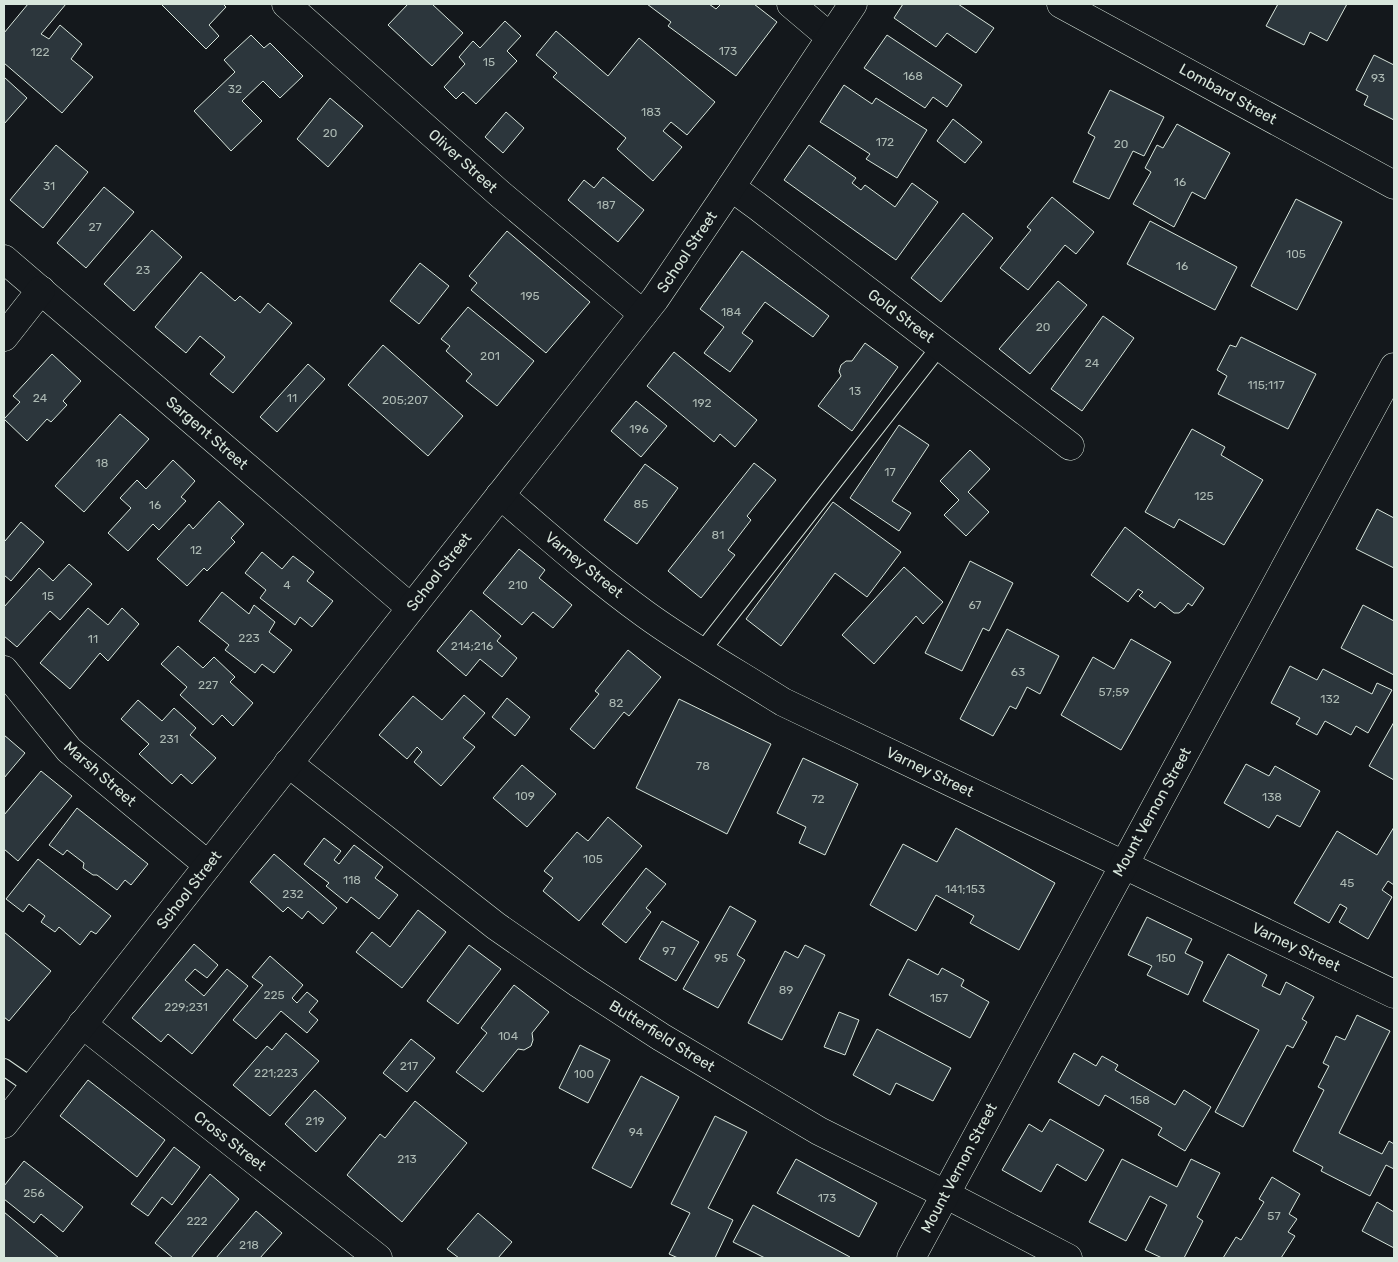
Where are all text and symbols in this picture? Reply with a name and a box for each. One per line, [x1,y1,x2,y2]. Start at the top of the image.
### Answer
house number: 173 [719,44,737,58]
house number: 122 [30,45,50,59]
house number: 15 [483,55,495,69]
street label: Lombard Street [1176,60,1280,128]
house number: 168 [903,69,923,83]
house number: 93 [1371,71,1385,85]
house number: 32 [228,82,242,96]
house number: 183 [641,105,661,119]
street label: Oliver Street [425,125,501,197]
house number: 20 [323,126,337,140]
house number: 172 [876,135,894,149]
house number: 20 [1114,137,1128,151]
house number: 16 [1174,175,1186,189]
house number: 31 [43,179,55,193]
house number: 187 [597,198,615,212]
street label: School Street [653,208,721,296]
house number: 27 [88,220,102,234]
house number: 105 [1286,247,1306,261]
house number: 16 [1176,259,1188,273]
house number: 23 [136,263,150,277]
street label: Gold Street [864,285,938,347]
house number: 195 [520,289,540,303]
house number: 184 [721,305,742,319]
house number: 20 [1036,320,1050,334]
house number: 201 [480,349,500,363]
house number: 24 [1085,356,1100,370]
house number: 115;117 [1247,378,1285,392]
house number: 13 [849,384,861,398]
house number: 24 [33,391,48,405]
house number: 11 [287,391,297,405]
street label: Sargent Street [162,393,252,473]
house number: 205;207 [382,393,428,407]
house number: 192 [692,396,712,410]
house number: 196 [629,422,649,436]
house number: 18 [96,456,108,470]
house number: 17 [884,465,896,479]
house number: 125 [1194,489,1214,503]
house number: 85 [634,497,648,511]
house number: 16 [149,498,161,512]
street label: Varney Street [541,528,627,602]
house number: 81 [712,528,724,542]
street label: School Street [403,529,475,615]
house number: 12 [190,543,202,557]
house number: 4 [283,578,291,592]
house number: 210 [508,578,528,592]
house number: 15 [42,589,54,603]
house number: 67 [968,598,982,612]
house number: 223 [238,631,260,645]
house number: 11 [88,632,98,646]
house number: 214;216 [451,639,493,653]
house number: 63 [1011,665,1025,679]
house number: 227 [198,678,218,692]
house number: 57;59 [1099,685,1129,699]
house number: 132 [1320,692,1340,706]
house number: 82 [609,696,623,710]
house number: 231 [159,732,179,746]
street label: Marsh Street [60,738,140,810]
street label: Varney Street [883,743,977,801]
street label: Mount Vernon Street [1109,744,1195,880]
house number: 78 [696,759,710,773]
house number: 109 [515,789,535,803]
house number: 138 [1262,790,1282,804]
house number: 72 [811,792,825,806]
street label: School Street [153,847,225,933]
house number: 105 [583,852,603,866]
house number: 118 [343,873,361,887]
house number: 45 [1340,876,1354,890]
house number: 141;153 [945,882,985,896]
house number: 232 [282,887,304,901]
street label: Varney Street [1249,919,1343,975]
house number: 97 [662,944,676,958]
house number: 95 [714,951,728,965]
house number: 150 [1156,951,1176,965]
house number: 89 [779,983,793,997]
house number: 225 [263,988,285,1002]
house number: 157 [930,991,948,1005]
street label: Butterfield Street [606,996,718,1076]
house number: 229;231 [164,1000,208,1014]
house number: 104 [498,1029,519,1043]
house number: 217 [400,1059,418,1073]
house number: 221;223 [254,1066,298,1080]
house number: 100 [574,1067,594,1081]
house number: 158 [1130,1093,1150,1107]
street label: Mount Vernon Street [917,1100,1001,1236]
street label: Cross Street [190,1107,270,1175]
house number: 219 [305,1114,325,1128]
house number: 94 [629,1125,644,1139]
house number: 213 [397,1152,417,1166]
house number: 256 [23,1186,45,1200]
house number: 173 [818,1191,836,1205]
house number: 57 [1267,1209,1281,1223]
house number: 222 [186,1214,208,1228]
house number: 218 [239,1238,259,1252]

